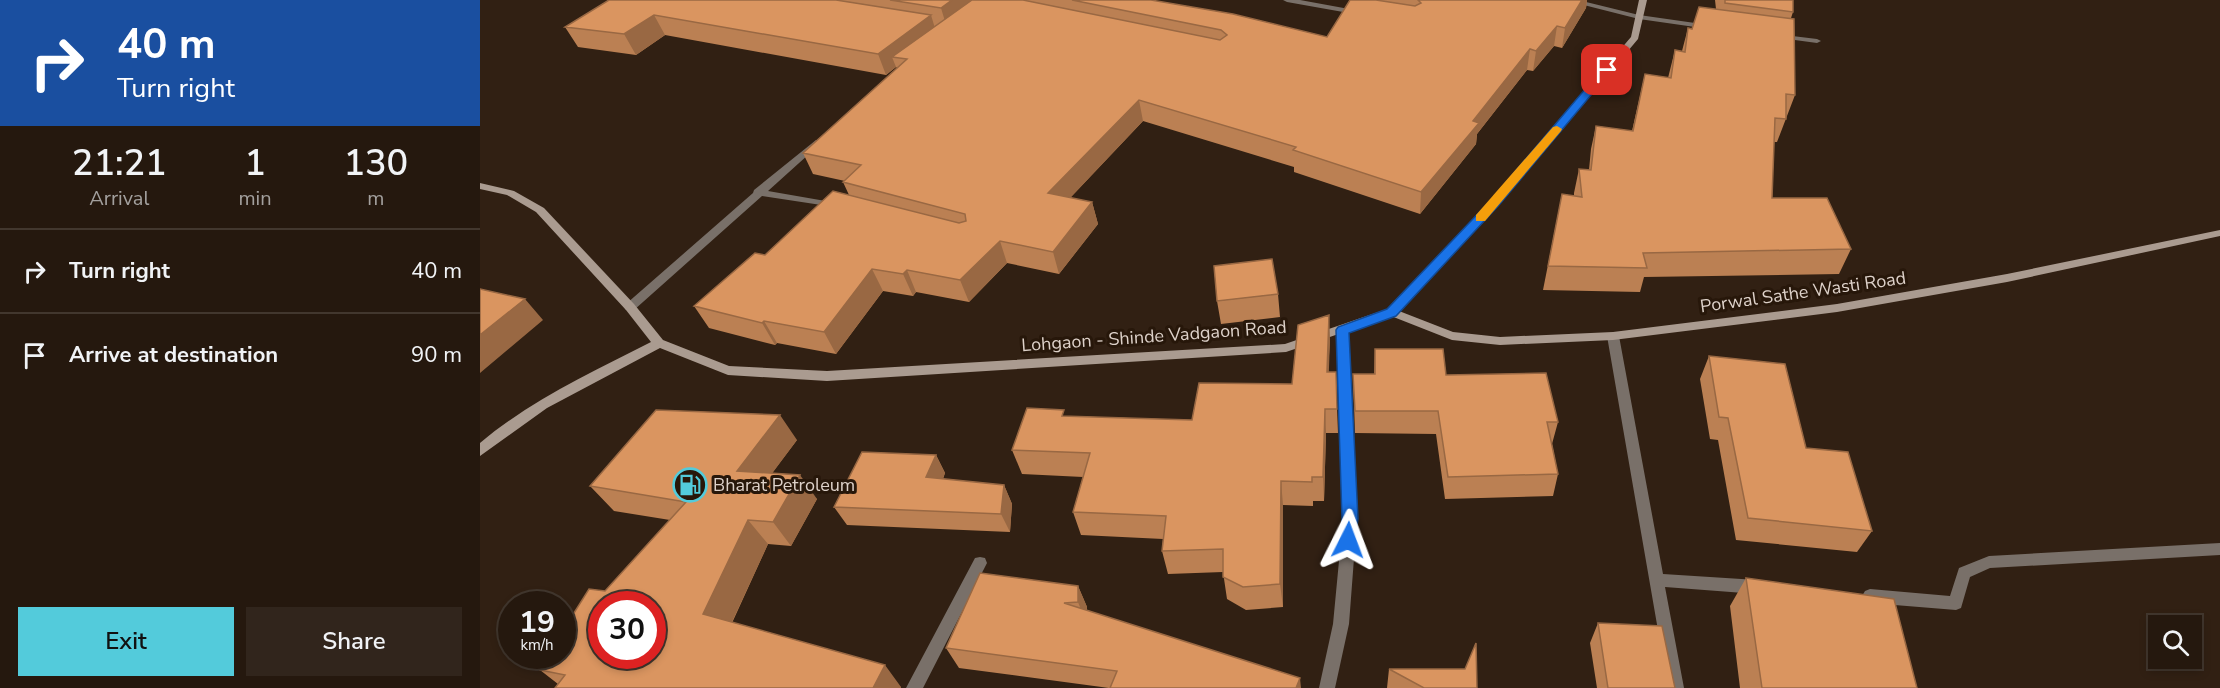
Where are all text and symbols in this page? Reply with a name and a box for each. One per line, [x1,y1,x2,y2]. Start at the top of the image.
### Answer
text: 40 m [117,16,216,73]
icon: right [18,24,96,102]
pin [1581,44,1632,95]
icon: arrive [1590,53,1623,86]
text: Turn right [117,70,235,107]
text: 21:21 [72,139,167,188]
text: 1 [244,139,266,188]
text: 130 [343,139,408,188]
text: Arrival [89,185,149,212]
text: min [239,185,272,212]
text: m [367,185,384,212]
icon: right [18,255,51,288]
text: Turn right [69,256,170,286]
text: 40 m [411,256,462,286]
street label: Porwal Sathe Wasti Road [1699,266,1907,318]
street label: Lohgaon - Shinde Vadgaon Road [1021,315,1287,357]
icon: arrive [18,339,51,372]
text: Arrive at destination [69,340,278,370]
text: 90 m [411,340,462,370]
fuel station icon: Bharat Petroleum [672,467,708,503]
place label: Bharat Petroleum [713,473,855,497]
position arrow [1316,508,1380,572]
speed limit sign: 30 [588,591,666,669]
text: 19 [519,602,555,643]
button: Exit [18,607,234,676]
button: Share [246,607,462,676]
map controls [2148,615,2202,669]
button: search [2148,615,2202,669]
text: km/h [520,635,554,655]

